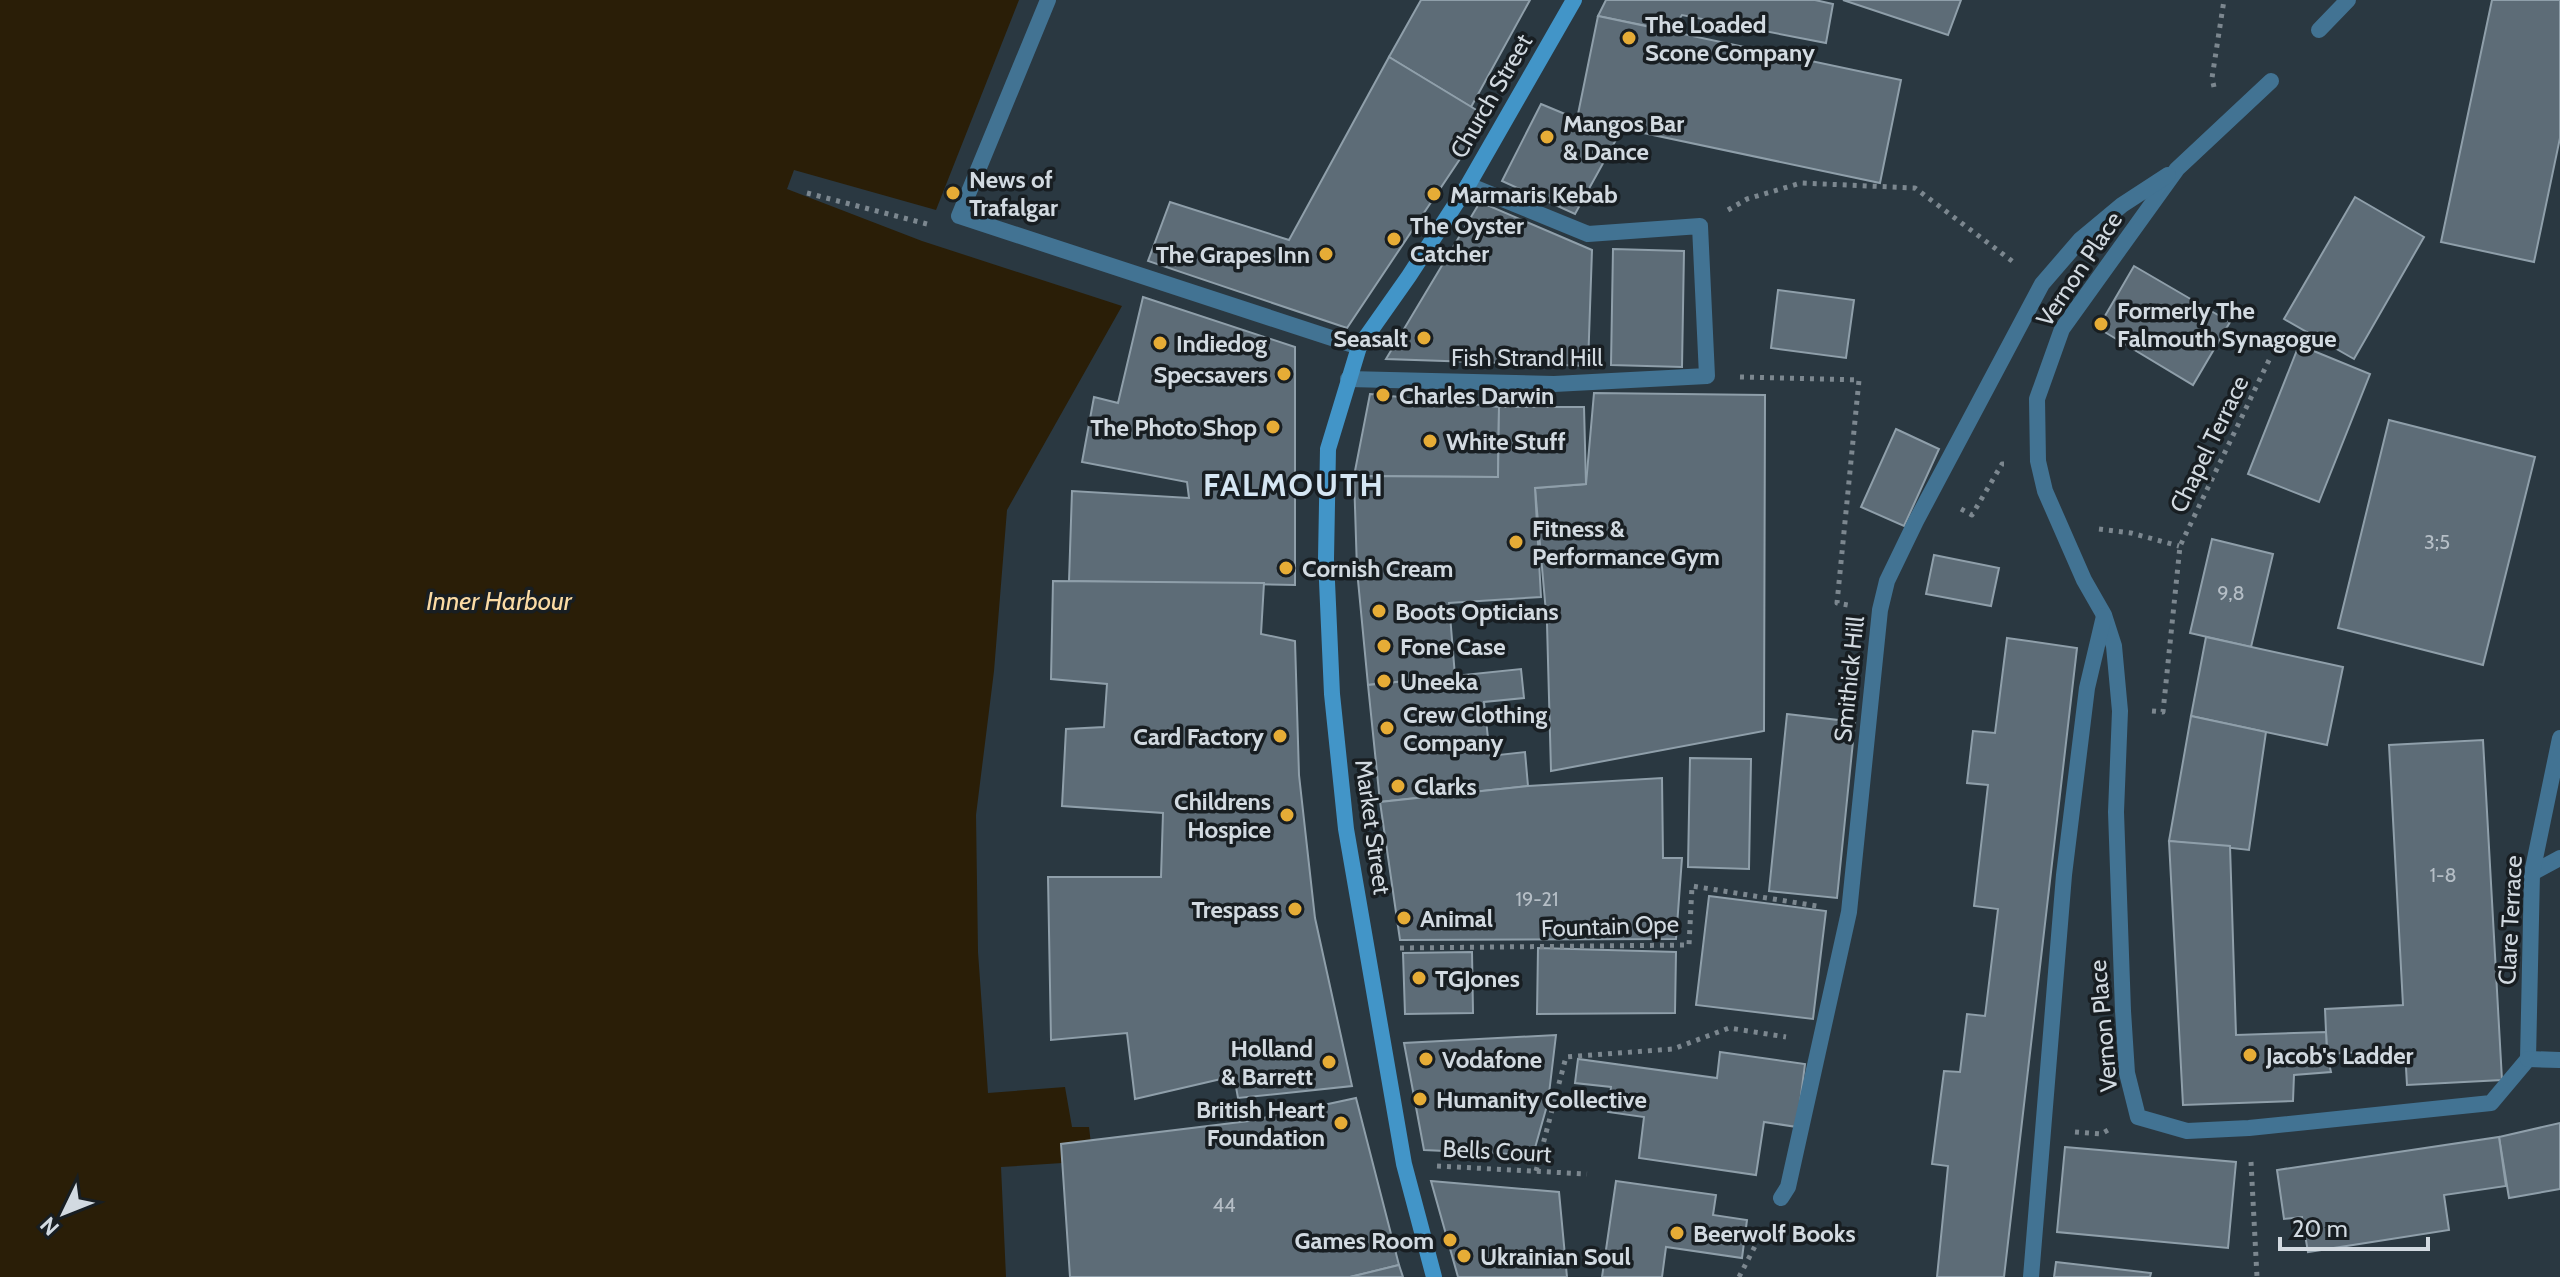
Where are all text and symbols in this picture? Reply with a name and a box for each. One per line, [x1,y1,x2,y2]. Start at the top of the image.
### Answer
place label: The Loaded Scone Company [1645,10,1815,67]
street label: Church Street [1444,29,1538,163]
marker: The Loaded Scone Company [1620,29,1638,47]
place label: Mangos Bar & Dance [1563,109,1684,166]
marker: Mangos Bar & Dance [1538,128,1556,146]
place label: News of Trafalgar [969,165,1058,222]
place label: Marmaris Kebab [1450,180,1618,209]
marker: News of Trafalgar [944,184,962,202]
marker: Marmaris Kebab [1425,185,1443,203]
street label: Vernon Place [2030,206,2128,332]
place label: The Oyster Catcher [1410,211,1524,268]
marker: The Oyster Catcher [1385,230,1403,248]
place label: The Grapes Inn [1156,240,1310,269]
marker: The Grapes Inn [1317,245,1335,263]
place label: Formerly The Falmouth Synagogue [2117,296,2337,353]
marker: Formerly The Falmouth Synagogue [2092,315,2110,333]
place label: Seasalt [1333,324,1408,353]
place label: Indiedog [1176,329,1267,358]
marker: Seasalt [1415,329,1433,347]
marker: Indiedog [1151,334,1169,352]
street label: Fish Strand Hill [1451,343,1603,372]
place label: Specsavers [1153,360,1268,389]
marker: Specsavers [1275,365,1293,383]
street label: Chapel Terrace [2163,371,2255,517]
place label: Charles Darwin [1399,381,1554,410]
marker: Charles Darwin [1374,386,1392,404]
place label: The Photo Shop [1090,413,1257,442]
marker: The Photo Shop [1264,418,1282,436]
place label: White Stuff [1446,427,1566,456]
marker: White Stuff [1421,432,1439,450]
district label: FALMOUTH [1203,465,1385,504]
place label: Fitness & Performance Gym [1532,514,1720,571]
house number: 3;5 [2424,530,2450,554]
marker: Fitness & Performance Gym [1507,533,1525,551]
place label: Cornish Cream [1302,554,1453,583]
marker: Cornish Cream [1277,559,1295,577]
house number: 9,8 [2217,581,2245,605]
water label: Inner Harbour [426,585,573,617]
place label: Boots Opticians [1395,597,1559,626]
marker: Boots Opticians [1370,602,1388,620]
street label: Smithick Hill [1828,614,1870,743]
place label: Fone Case [1400,632,1506,661]
marker: Fone Case [1375,637,1393,655]
place label: Uneeka [1400,667,1478,696]
marker: Uneeka [1375,672,1393,690]
place label: Crew Clothing Company [1403,700,1547,757]
marker: Crew Clothing Company [1378,719,1396,737]
place label: Card Factory [1133,722,1264,751]
marker: Card Factory [1271,727,1289,745]
street label: Market Street [1349,758,1397,896]
place label: Clarks [1414,772,1477,801]
marker: Clarks [1389,777,1407,795]
place label: Childrens Hospice [1174,787,1271,844]
marker: Childrens Hospice [1278,806,1296,824]
street label: Clare Terrace [2492,855,2528,985]
house number: 1-8 [2429,863,2457,887]
house number: 19-21 [1515,887,1559,911]
place label: Trespass [1191,895,1279,924]
marker: Trespass [1286,900,1304,918]
place label: Animal [1420,904,1493,933]
marker: Animal [1395,909,1413,927]
street label: Fountain Ope [1541,909,1679,943]
street label: Vernon Place [2083,959,2123,1093]
place label: TGJones [1435,964,1520,993]
marker: TGJones [1410,969,1428,987]
place label: Holland & Barrett [1221,1034,1313,1091]
place label: Jacob's Ladder [2265,1041,2414,1070]
place label: Vodafone [1442,1045,1542,1074]
marker: Jacob's Ladder [2241,1046,2259,1064]
marker: Vodafone [1417,1050,1435,1068]
marker: Holland & Barrett [1320,1053,1338,1071]
place label: Humanity Collective [1436,1085,1647,1114]
marker: Humanity Collective [1411,1090,1429,1108]
place label: British Heart Foundation [1196,1095,1325,1152]
marker: British Heart Foundation [1332,1114,1350,1132]
street label: Bells Court [1442,1134,1552,1168]
north arrow [24,1173,104,1253]
house number: 44 [1212,1193,1236,1217]
scale bar [2280,1201,2428,1251]
text: N [35,1211,65,1241]
text: 20 m [2292,1214,2348,1243]
place label: Beerwolf Books [1693,1219,1856,1248]
marker: Beerwolf Books [1668,1224,1686,1242]
place label: Games Room [1295,1226,1434,1255]
marker: Games Room [1441,1231,1459,1249]
place label: Ukrainian Soul [1480,1242,1631,1271]
marker: Ukrainian Soul [1455,1247,1473,1265]

